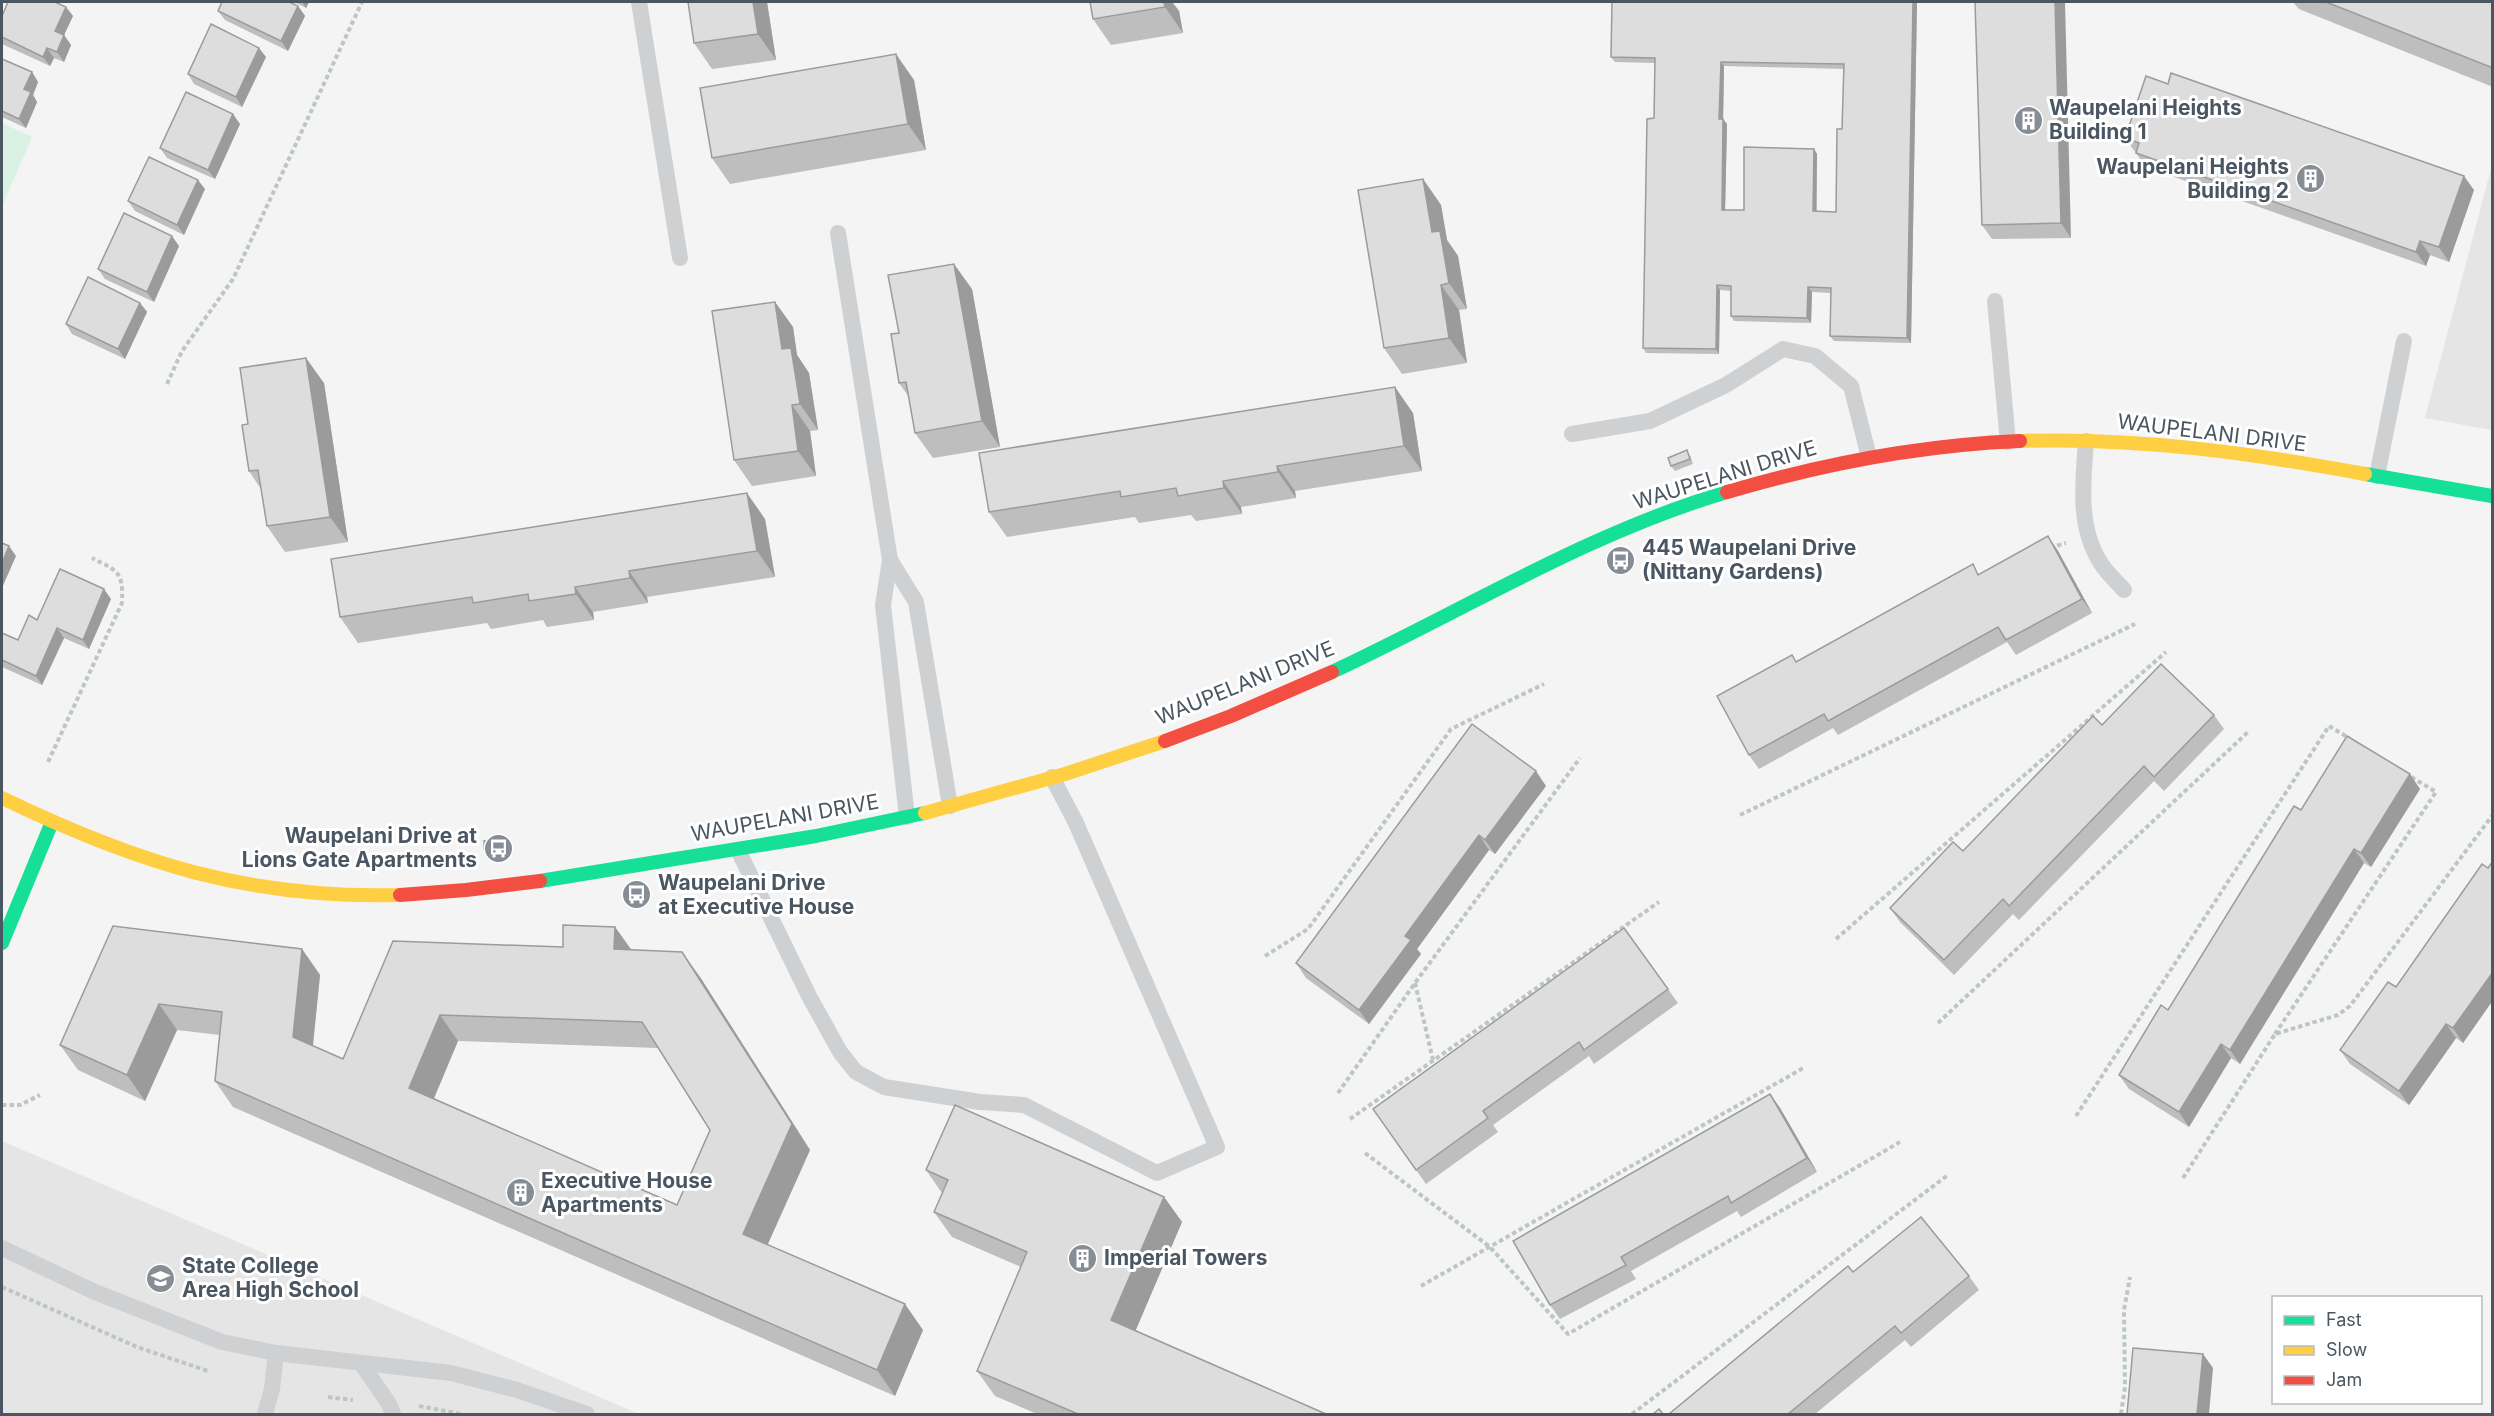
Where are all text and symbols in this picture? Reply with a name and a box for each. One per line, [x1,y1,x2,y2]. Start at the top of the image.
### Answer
place label: Waupelani Heights Building 1 [2049,95,2242,144]
building icon: Waupelani Heights Building 1 [2012,104,2044,136]
place label: Waupelani Heights Building 2 [2096,154,2289,203]
building icon: Waupelani Heights Building 2 [2294,163,2326,195]
street label: WAUPELANI DRIVE [2116,408,2308,457]
street label: WAUPELANI DRIVE [1630,435,1820,514]
place label: 445 Waupelani Drive (Nittany Gardens) [1642,535,1856,584]
bus stop icon: 445 Waupelani Drive (Nittany Gardens) [1605,544,1637,576]
street label: WAUPELANI DRIVE [1152,635,1338,730]
street label: WAUPELANI DRIVE [689,789,881,846]
place label: Waupelani Drive at Lions Gate Apartments [242,823,477,872]
bus stop icon: Waupelani Drive at Lions Gate Apartments [482,832,514,864]
place label: Waupelani Drive at Executive House [658,870,854,919]
bus stop icon: Waupelani Drive at Executive House [621,879,653,911]
place label: Executive House Apartments [541,1168,712,1217]
building icon: Executive House Apartments [504,1177,536,1209]
building icon: Imperial Towers [1067,1242,1099,1274]
place label: Imperial Towers [1104,1245,1267,1270]
place label: State College Area High School [182,1253,359,1302]
school or university icon: State College Area High School [145,1262,177,1294]
legend [2272,1296,2482,1404]
text: Fast [2326,1309,2362,1330]
text: Slow [2326,1339,2367,1360]
text: Jam [2326,1369,2362,1390]

